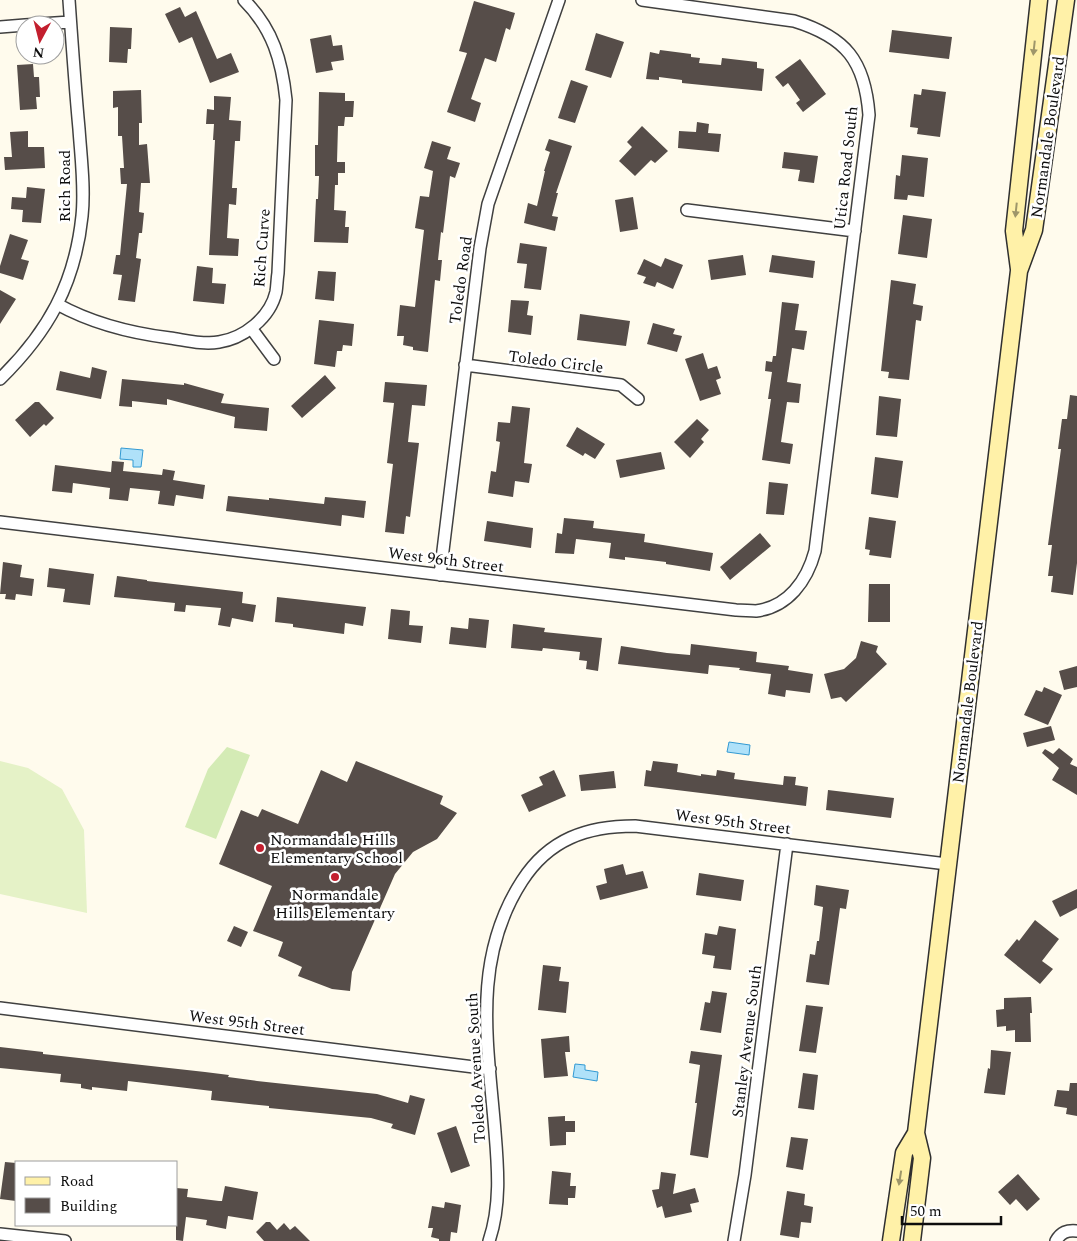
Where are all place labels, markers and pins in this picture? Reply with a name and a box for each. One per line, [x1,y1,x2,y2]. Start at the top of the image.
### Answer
place label: Normandale Hills Elementary School [270,828,403,870]
marker: Normandale Hills Elementary School [254,842,266,854]
marker: Normandale Hills Elementary [329,871,341,883]
place label: Normandale Hills Elementary [275,883,396,925]

